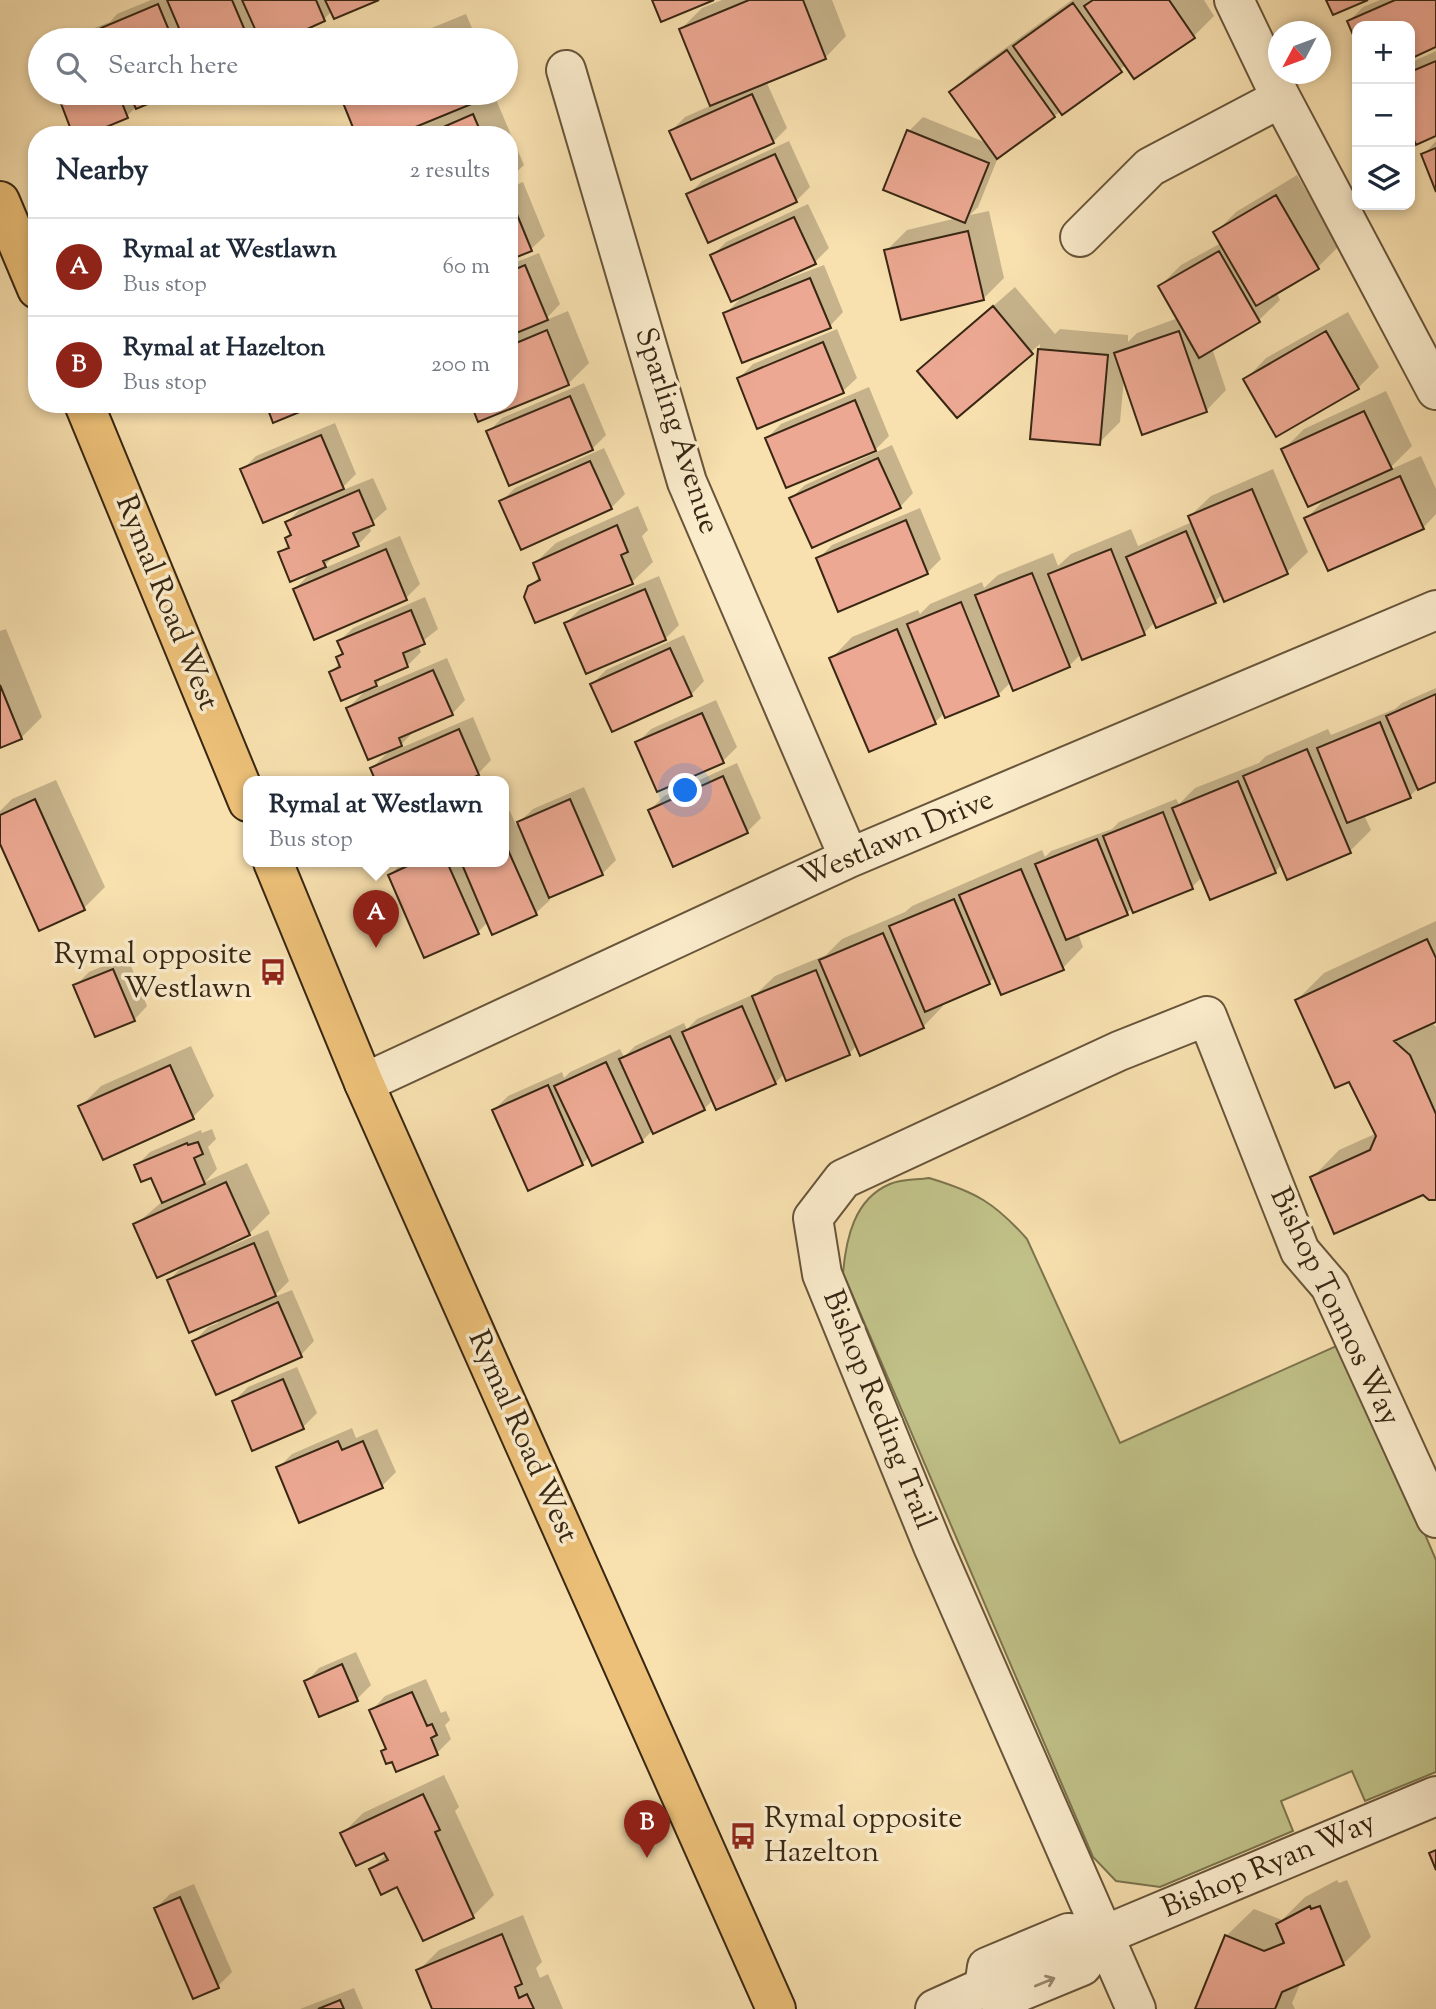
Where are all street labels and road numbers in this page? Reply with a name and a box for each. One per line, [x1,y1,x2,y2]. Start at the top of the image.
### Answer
street label: Sparling Avenue [622,322,730,540]
street label: Rymal Road West [103,489,229,717]
street label: Westlawn Drive [793,779,1001,899]
street label: Bishop Tonnos Way [1258,1181,1410,1433]
street label: Bishop Reding Trail [810,1284,946,1536]
street label: Rymal Road West [456,1324,588,1550]
street label: Bishop Ryan Way [1155,1802,1383,1930]

